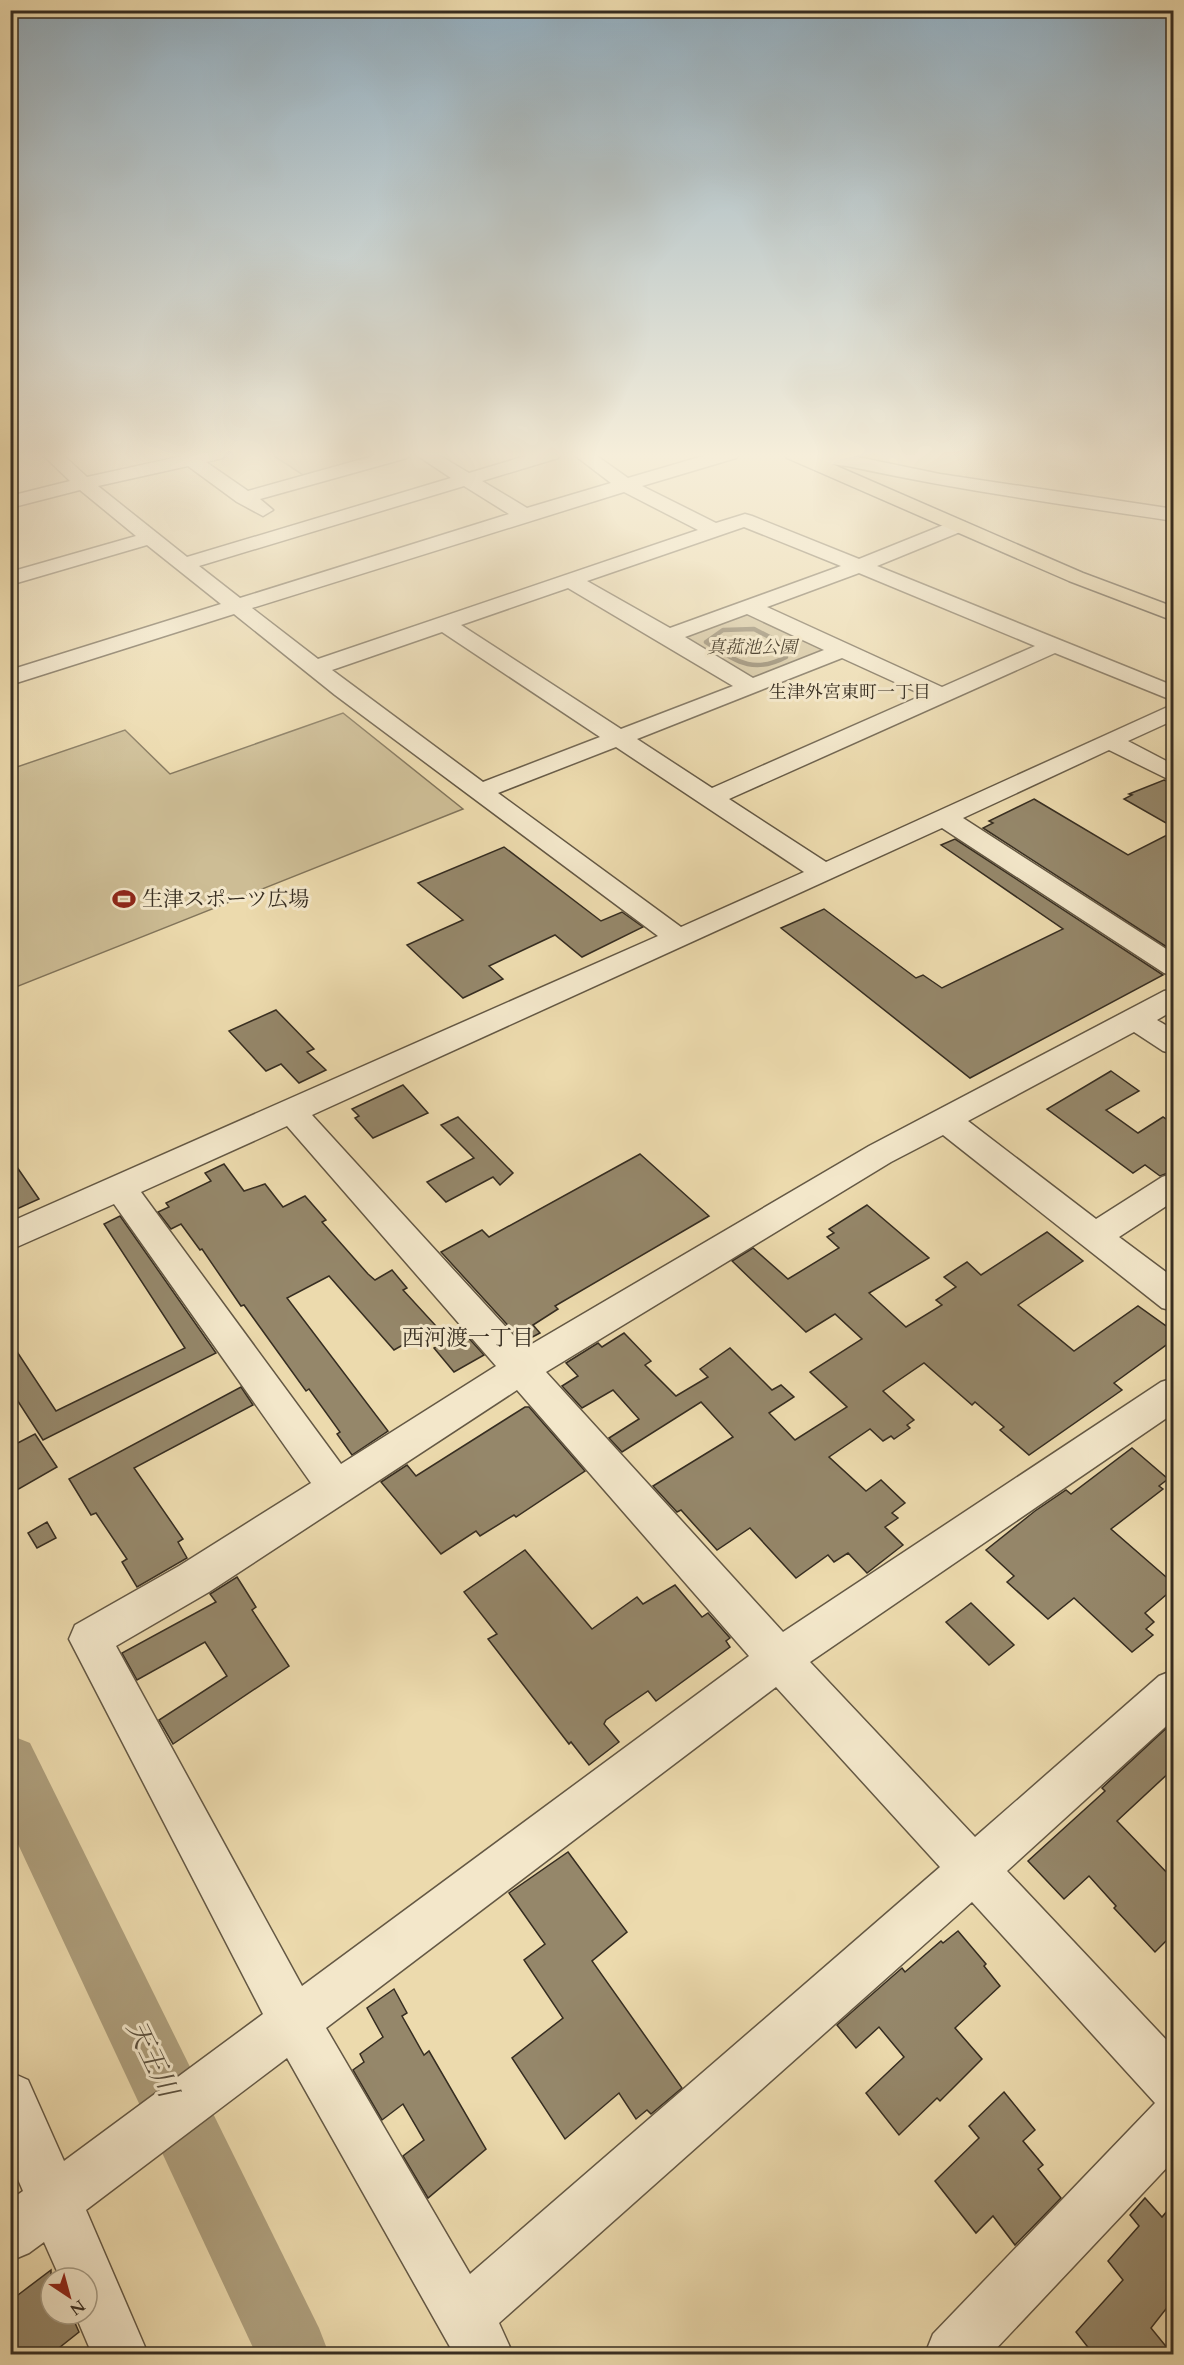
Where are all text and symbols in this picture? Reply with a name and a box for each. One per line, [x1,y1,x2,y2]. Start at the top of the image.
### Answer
park label: 真菰池公園 [707,635,800,660]
district label: 生津外宮東町一丁目 [769,680,931,705]
place label: 生津スポーツ広場 [142,885,309,914]
sports icon: 生津スポーツ広場 [111,886,137,912]
district label: 西河渡一丁目 [402,1323,534,1353]
water label: 天王川 [118,2014,188,2106]
north arrow [39,2266,99,2326]
text: N [65,2294,89,2320]

